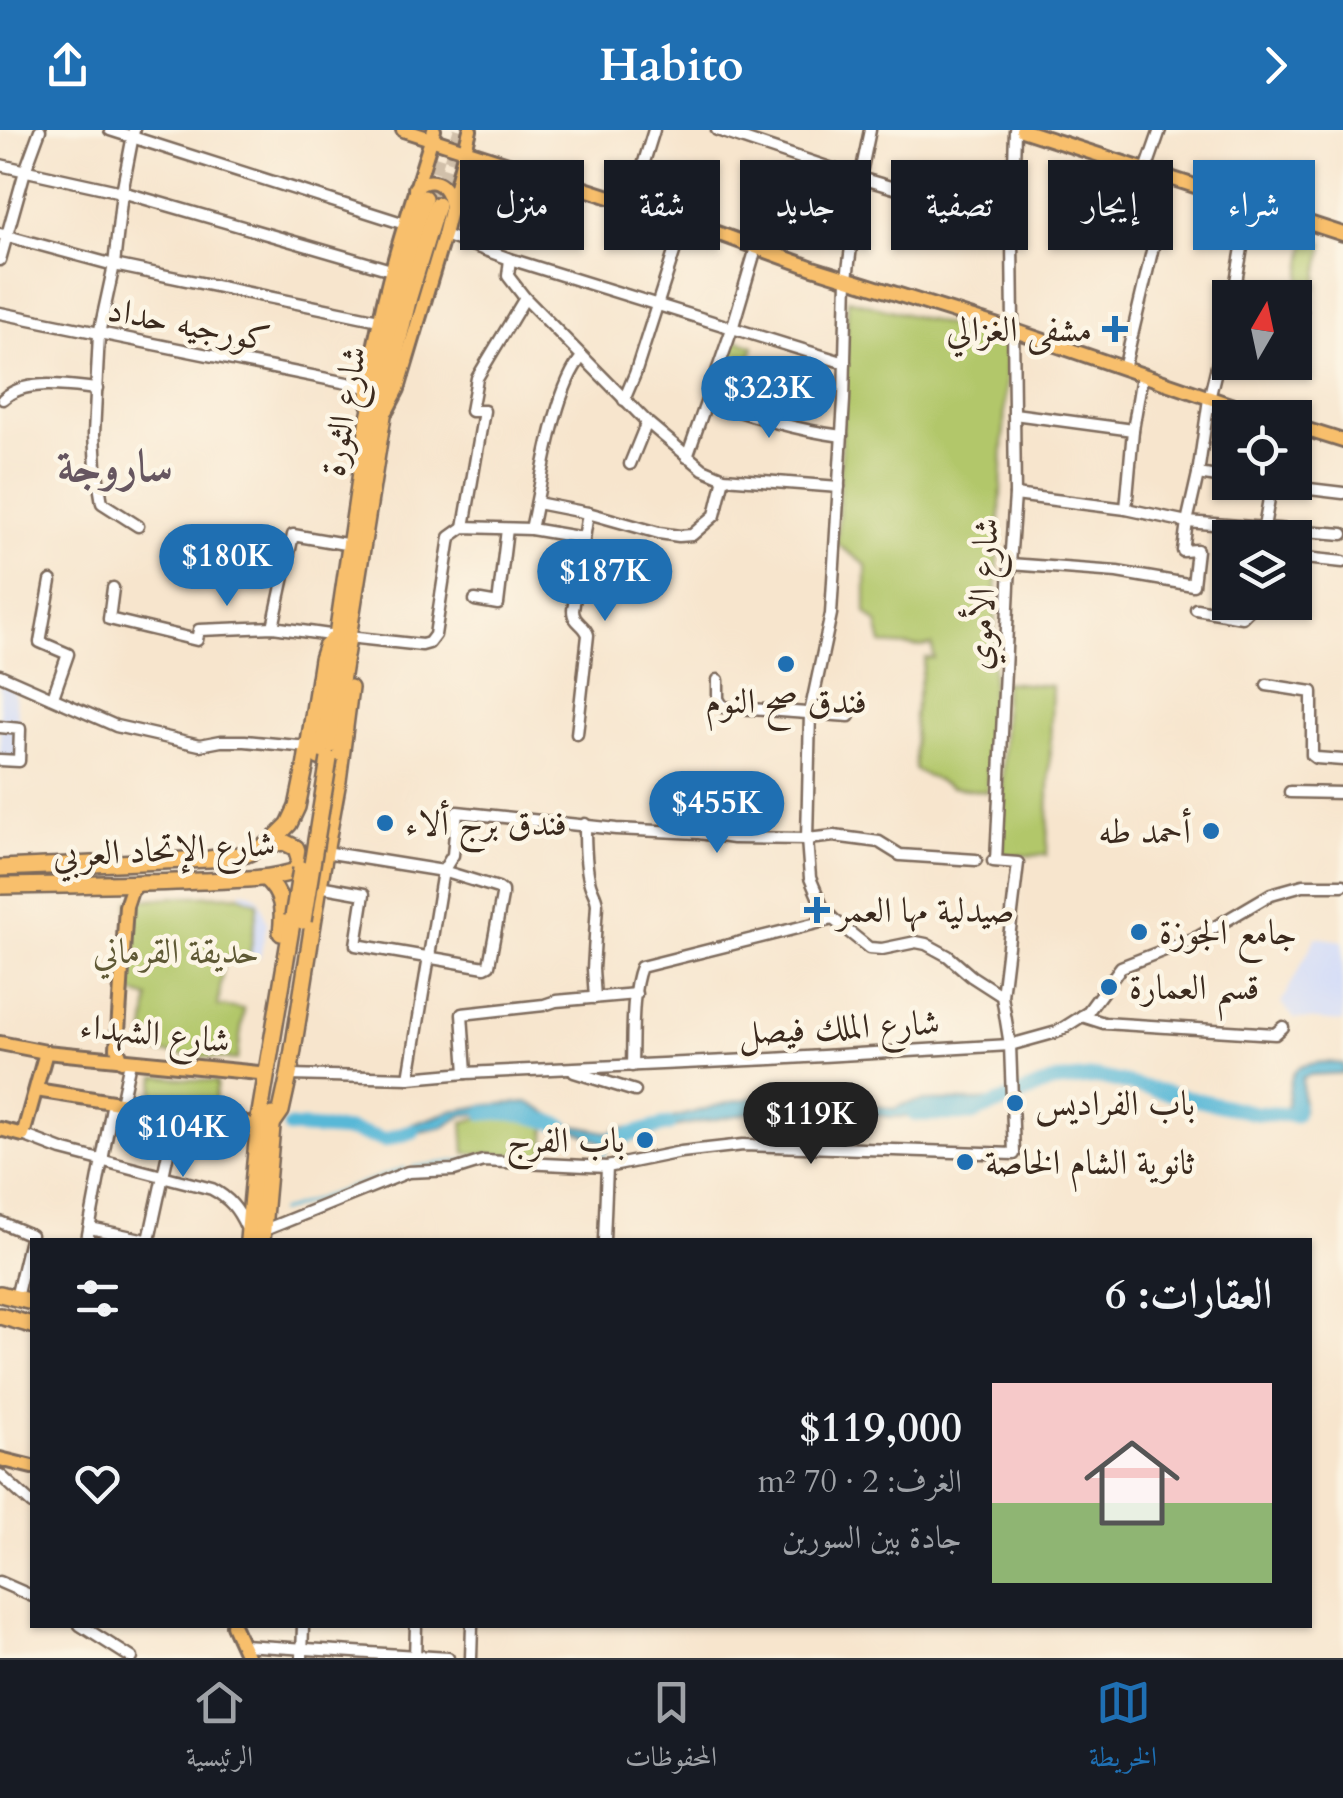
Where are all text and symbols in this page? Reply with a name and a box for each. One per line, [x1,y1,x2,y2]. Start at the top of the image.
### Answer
text: Habito [599,35,744,96]
icon: share [40,38,95,93]
icon: forward [1248,38,1303,93]
chip: منزل [460,160,584,250]
chip: شقة [604,160,720,250]
chip: جديد [740,160,871,250]
chip: تصفية [891,160,1028,250]
chip: إيجار [1048,160,1173,250]
chip: شراء [1193,160,1315,250]
north arrow [1212,280,1312,380]
map controls [1212,280,1312,620]
street label: كورجيه حداد [104,286,274,364]
place label: مشفى الغزالي [946,306,1092,358]
marker: مشفى الغزالي [1102,316,1128,342]
street label: شارع الثورة [309,342,383,481]
pin: $323K [699,356,839,441]
text: $323K [723,366,815,410]
button: locate [1212,400,1312,500]
district label: ساروجة [57,436,173,497]
street label: شارع الأموي [954,517,1015,672]
button: layers [1212,520,1312,620]
pin: $180K [157,524,297,609]
text: $180K [181,534,273,578]
pin: $187K [535,539,675,624]
text: $187K [559,549,651,593]
marker: فندق صح النوم [775,653,797,675]
place label: فندق صح النوم [705,678,867,732]
pin: $455K [647,771,787,856]
text: $455K [671,781,763,825]
place label: فندق برج ألاء [405,799,567,854]
place label: أحمد طه [1098,807,1192,856]
marker: فندق برج ألاء [374,812,396,834]
street label: شارع الإتحاد العربي [51,820,277,884]
marker: أحمد طه [1200,820,1222,842]
place label: صيدلية مها العمر [834,887,1014,935]
marker: صيدلية مها العمر [806,899,828,921]
place label: جامع الجوزة [1159,909,1297,963]
marker: جامع الجوزة [1128,921,1150,943]
park label: حديقة القرماني [93,928,259,980]
place label: قسم العمارة [1129,964,1259,1022]
marker: قسم العمارة [1098,976,1120,998]
street label: شارع الملك فيصل [737,999,941,1061]
street label: شارع الشهداء [77,1002,232,1070]
place label: باب الفراديس [1035,1080,1195,1128]
pin: $119K [741,1082,881,1167]
text: $119K [765,1092,857,1136]
marker: باب الفراديس [1004,1092,1026,1114]
pin: $104K [113,1095,253,1180]
text: $104K [137,1105,229,1149]
place label: باب الفرج [506,1117,625,1171]
marker: باب الفرج [634,1129,656,1151]
place label: ثانوية الشام الخاصة [985,1139,1195,1193]
marker: ثانوية الشام الخاصة [954,1151,976,1173]
text: العقارات: 6 [1105,1266,1272,1323]
icon: filters [70,1271,125,1326]
text: $119,000 [799,1399,962,1456]
icon: home [1072,1423,1192,1543]
icon: heart [70,1456,125,1511]
text: الغرف: 2 · 70 m² [758,1460,962,1504]
text: جادة بين السورين [782,1516,962,1560]
tab: الرئيسية [186,1675,253,1784]
tab: المحفوظات [625,1675,717,1784]
tab: الخريطة [1089,1675,1157,1784]

